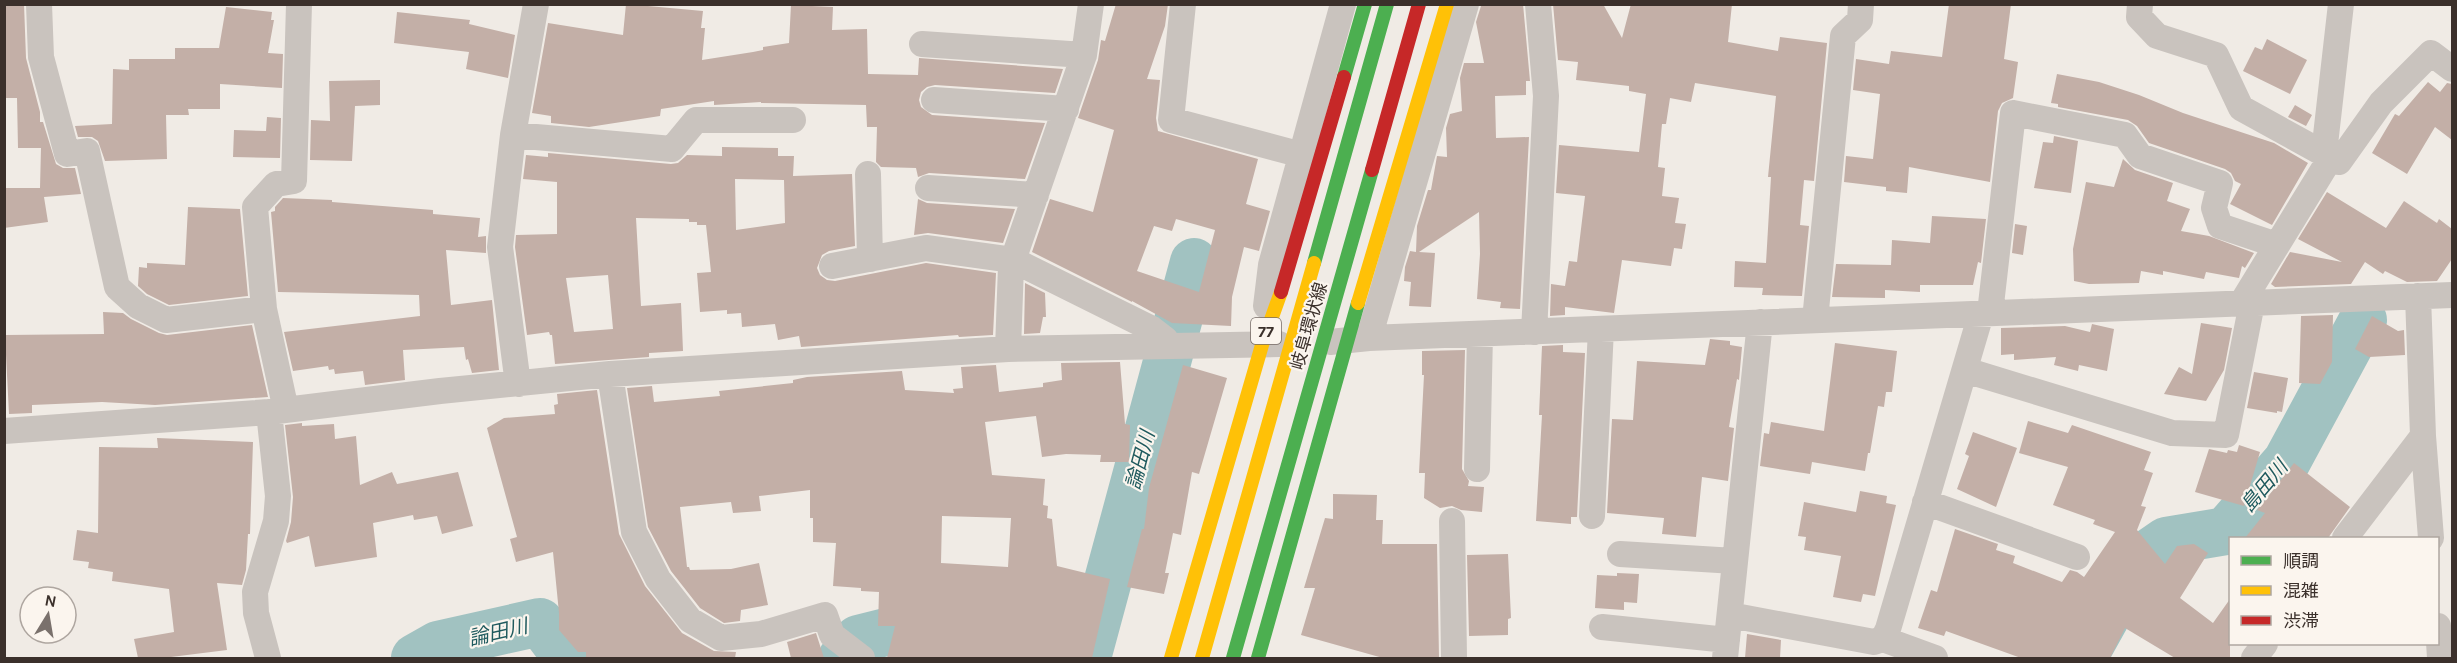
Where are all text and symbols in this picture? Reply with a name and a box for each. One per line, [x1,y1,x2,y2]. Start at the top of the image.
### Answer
street label: 岐阜環状線 [1286,280,1332,372]
road number: 77 [1251,318,1281,344]
water label: 論田川 [1122,426,1160,492]
water label: 島田川 [2236,454,2294,517]
legend [2229,537,2439,645]
text: 順調 [2283,550,2319,572]
text: 混雑 [2283,580,2319,602]
north arrow [18,585,78,645]
text: N [43,590,58,611]
text: 渋滞 [2283,610,2319,632]
water label: 論田川 [466,614,532,650]

